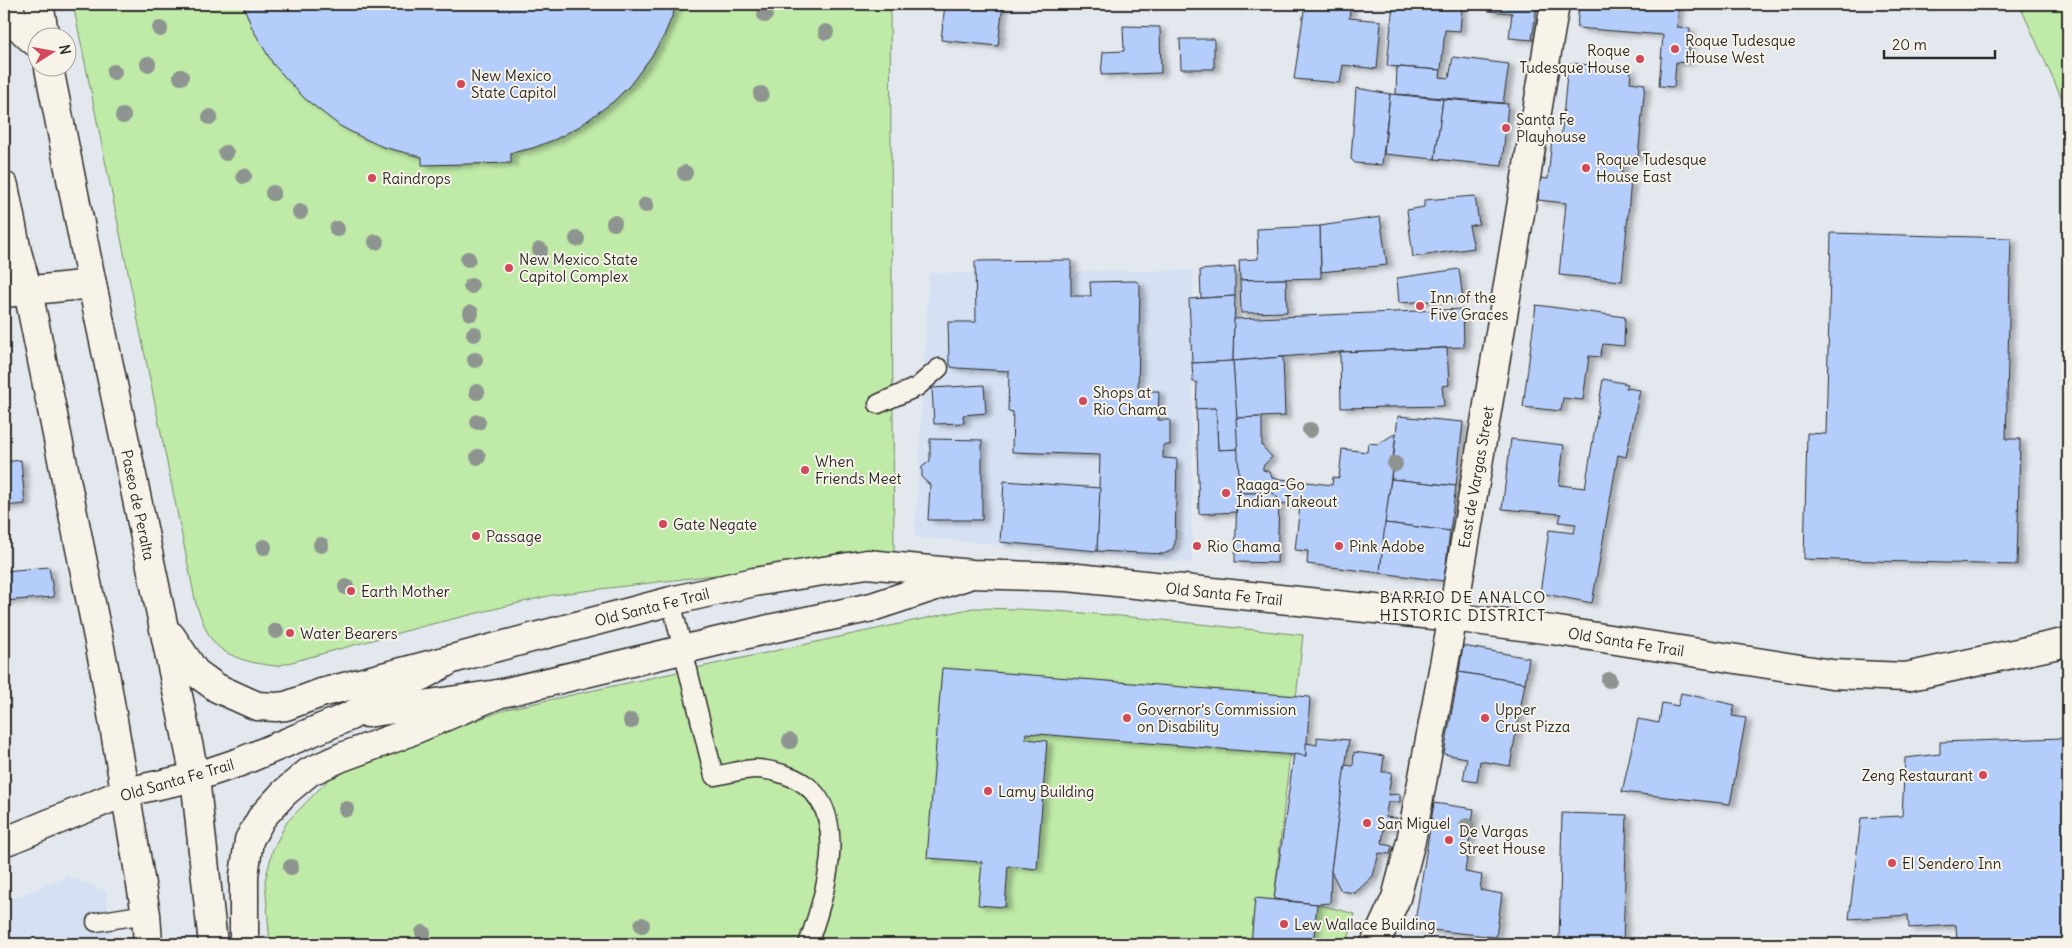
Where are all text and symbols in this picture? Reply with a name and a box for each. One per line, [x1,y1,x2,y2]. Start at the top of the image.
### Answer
north arrow [28,28,78,78]
scale bar [1884,28,1996,60]
place label: Roque Tudesque House West [1685,31,1796,67]
text: 20 m [1892,35,1927,54]
place label: Roque Tudesque House [1519,41,1630,77]
text: N [55,43,75,56]
marker: Roque Tudesque House West [1669,43,1681,55]
marker: Roque Tudesque House [1634,53,1646,65]
place label: New Mexico State Capitol [471,66,556,102]
marker: New Mexico State Capitol [455,78,467,90]
place label: Santa Fe Playhouse [1516,110,1586,146]
marker: Santa Fe Playhouse [1500,122,1512,134]
place label: Roque Tudesque House East [1596,150,1707,186]
marker: Roque Tudesque House East [1580,162,1592,174]
place label: Raindrops [382,169,451,188]
marker: Raindrops [366,172,378,184]
place label: New Mexico State Capitol Complex [519,250,638,286]
marker: New Mexico State Capitol Complex [503,262,515,274]
place label: Inn of the Five Graces [1430,288,1509,324]
marker: Inn of the Five Graces [1414,300,1426,312]
place label: Shops at Rio Chama [1093,383,1167,419]
marker: Shops at Rio Chama [1077,395,1089,407]
street label: East de Vargas Street [1454,405,1498,549]
street label: Paseo de Peralta [117,448,159,562]
place label: When Friends Meet [815,452,902,488]
marker: When Friends Meet [799,464,811,476]
place label: Raaga-Go Indian Takeout [1236,475,1337,511]
marker: Raaga-Go Indian Takeout [1220,487,1232,499]
place label: Gate Negate [673,515,757,534]
marker: Gate Negate [657,518,669,530]
place label: Passage [486,527,542,546]
marker: Passage [470,530,482,542]
place label: Rio Chama [1207,537,1281,556]
place label: Pink Adobe [1349,537,1425,556]
marker: Rio Chama [1191,540,1203,552]
marker: Pink Adobe [1333,540,1345,552]
street label: Old Santa Fe Trail [1165,578,1283,610]
place label: Earth Mother [361,582,450,601]
street label: Old Santa Fe Trail [593,584,711,630]
marker: Earth Mother [345,585,357,597]
district label: BARRIO DE ANALCO HISTORIC DISTRICT [1380,587,1546,625]
street label: Old Santa Fe Trail [1567,623,1685,661]
place label: Water Bearers [300,624,398,643]
marker: Water Bearers [284,627,296,639]
place label: Governor’s Commission on Disability [1137,700,1297,736]
place label: Upper Crust Pizza [1495,700,1571,736]
marker: Governor’s Commission on Disability [1121,712,1133,724]
marker: Upper Crust Pizza [1479,712,1491,724]
street label: Old Santa Fe Trail [118,755,236,805]
place label: Zeng Restaurant [1862,766,1973,785]
marker: Zeng Restaurant [1977,769,1989,781]
place label: Lamy Building [998,782,1094,801]
marker: Lamy Building [982,785,994,797]
place label: San Miguel [1377,814,1450,833]
marker: San Miguel [1361,817,1373,829]
place label: De Vargas Street House [1459,822,1545,858]
marker: De Vargas Street House [1443,834,1455,846]
place label: El Sendero Inn [1902,854,2002,873]
marker: El Sendero Inn [1886,857,1898,869]
place label: Lew Wallace Building [1294,915,1436,934]
marker: Lew Wallace Building [1278,918,1290,930]

